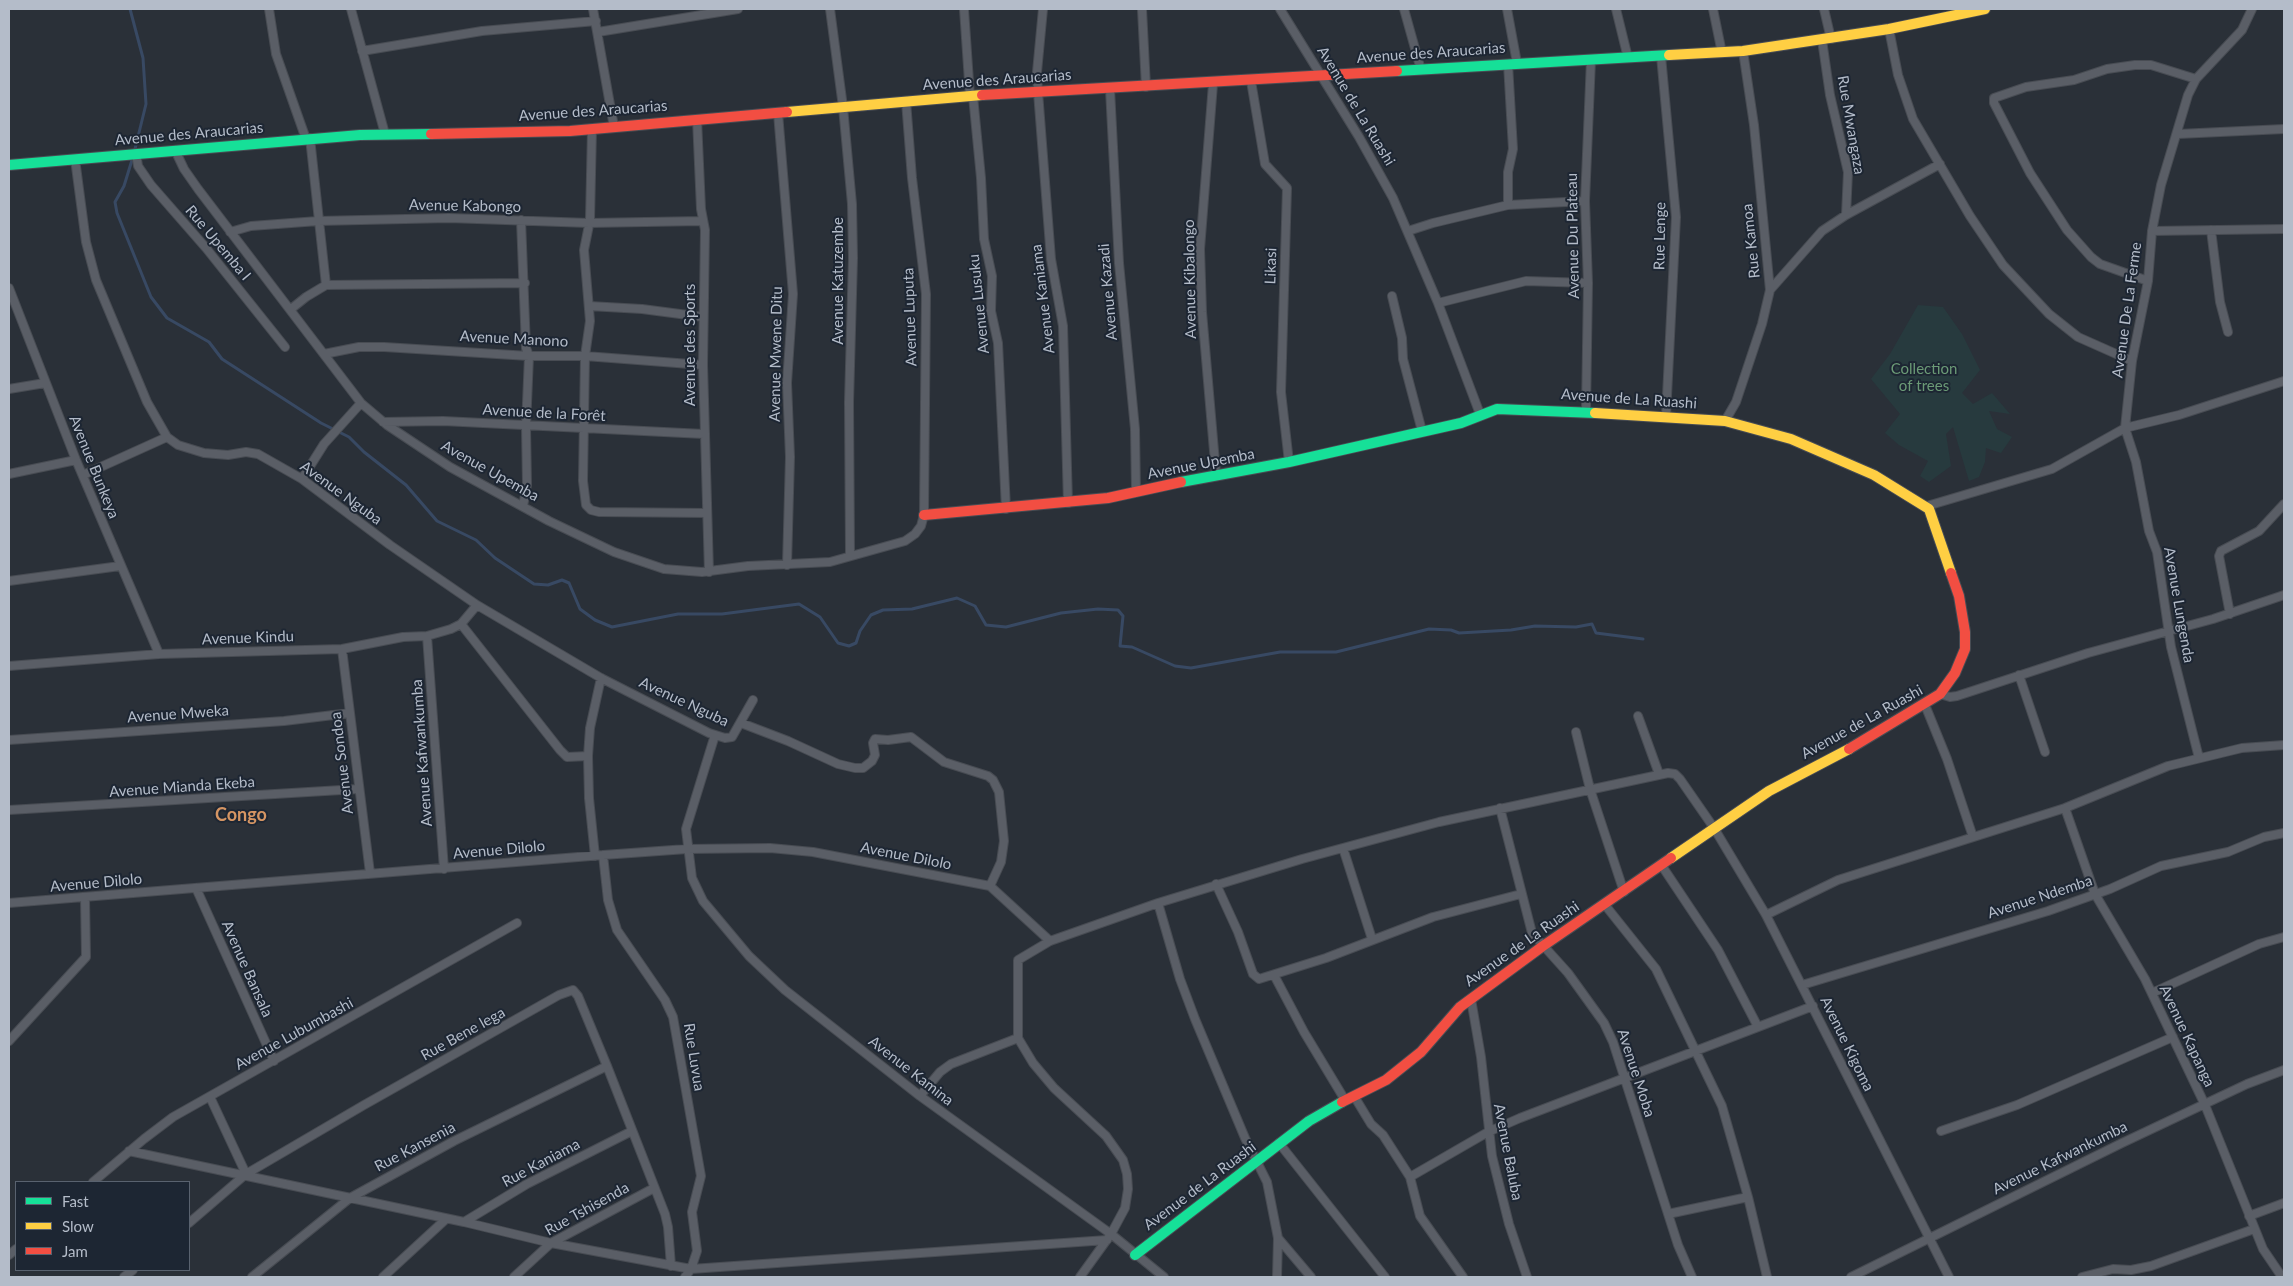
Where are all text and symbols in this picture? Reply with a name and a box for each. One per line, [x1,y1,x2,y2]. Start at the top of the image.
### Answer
street label: Avenue des Araucarias [1356,39,1506,67]
street label: Avenue de La Ruashi [1313,43,1399,169]
street label: Avenue des Araucarias [922,66,1072,94]
street label: Rue Mwangaza [1833,74,1869,176]
street label: Avenue des Araucarias [518,97,668,125]
street label: Avenue des Araucarias [114,119,264,149]
street label: Avenue Du Plateau [1563,173,1583,299]
street label: Avenue Kabongo [409,196,521,216]
street label: Rue Upemba I [181,202,255,284]
street label: Rue Lenge [1650,202,1670,270]
street label: Rue Kamoa [1738,203,1764,279]
street label: Avenue Katuzembe [829,217,847,345]
street label: Avenue Kibalongo [1180,219,1200,339]
street label: Avenue De La Ferme [2109,241,2145,379]
street label: Avenue Kaniama [1027,243,1059,355]
street label: Avenue Kazadi [1095,243,1121,341]
street label: Likasi [1261,247,1281,285]
street label: Avenue Lusuku [965,253,993,355]
street label: Avenue Luputa [899,267,921,367]
street label: Avenue des Sports [681,284,699,406]
street label: Avenue Mwene Ditu [766,286,786,422]
street label: Avenue Manono [459,327,569,351]
park label: Collection of trees [1891,360,1957,395]
street label: Avenue de La Ruashi [1561,385,1697,413]
street label: Avenue de la Forêt [482,401,606,425]
street label: Avenue Bunkeya [65,413,123,521]
street label: Avenue Upemba [438,437,542,505]
street label: Avenue Upemba [1146,445,1256,483]
street label: Avenue Nguba [297,457,385,529]
street label: Avenue Lungenda [2160,546,2198,664]
street label: Avenue Kindu [202,627,294,649]
street label: Avenue Nguba [636,673,732,731]
street label: Avenue Kafwankumba [408,679,436,827]
street label: Avenue de La Ruashi [1798,681,1926,763]
street label: Avenue Mweka [127,701,229,727]
street label: Avenue Sondoa [327,711,357,815]
street label: Avenue Mianda Ekeba [109,773,255,801]
district label: Congo [215,804,267,826]
street label: Avenue Dilolo [452,837,546,863]
street label: Avenue Dilolo [859,838,953,874]
street label: Avenue Dilolo [49,870,143,896]
street label: Avenue Ndemba [1985,872,2095,922]
street label: Avenue de La Ruashi [1461,898,1583,990]
street label: Avenue Bansala [218,918,276,1020]
street label: Avenue Kapanga [2156,982,2218,1090]
street label: Avenue Lubumbashi [232,994,356,1074]
street label: Avenue Kigoma [1816,994,1878,1094]
street label: Rue Bene lega [418,1003,508,1065]
street label: Rue Luvua [680,1022,708,1092]
street label: Avenue Moba [1613,1027,1659,1119]
street label: Avenue Kamina [865,1032,957,1110]
street label: Avenue Baluba [1490,1102,1526,1202]
street label: Rue Kansenia [372,1118,458,1176]
street label: Avenue Kafwankumba [1990,1118,2130,1198]
street label: Rue Kaniama [499,1135,583,1191]
street label: Avenue de La Ruashi [1140,1138,1260,1234]
street label: Rue Tshisenda [542,1178,632,1240]
legend [15,1181,190,1271]
text: Fast [62,1192,89,1210]
text: Slow [62,1217,94,1235]
text: Jam [62,1242,88,1260]

